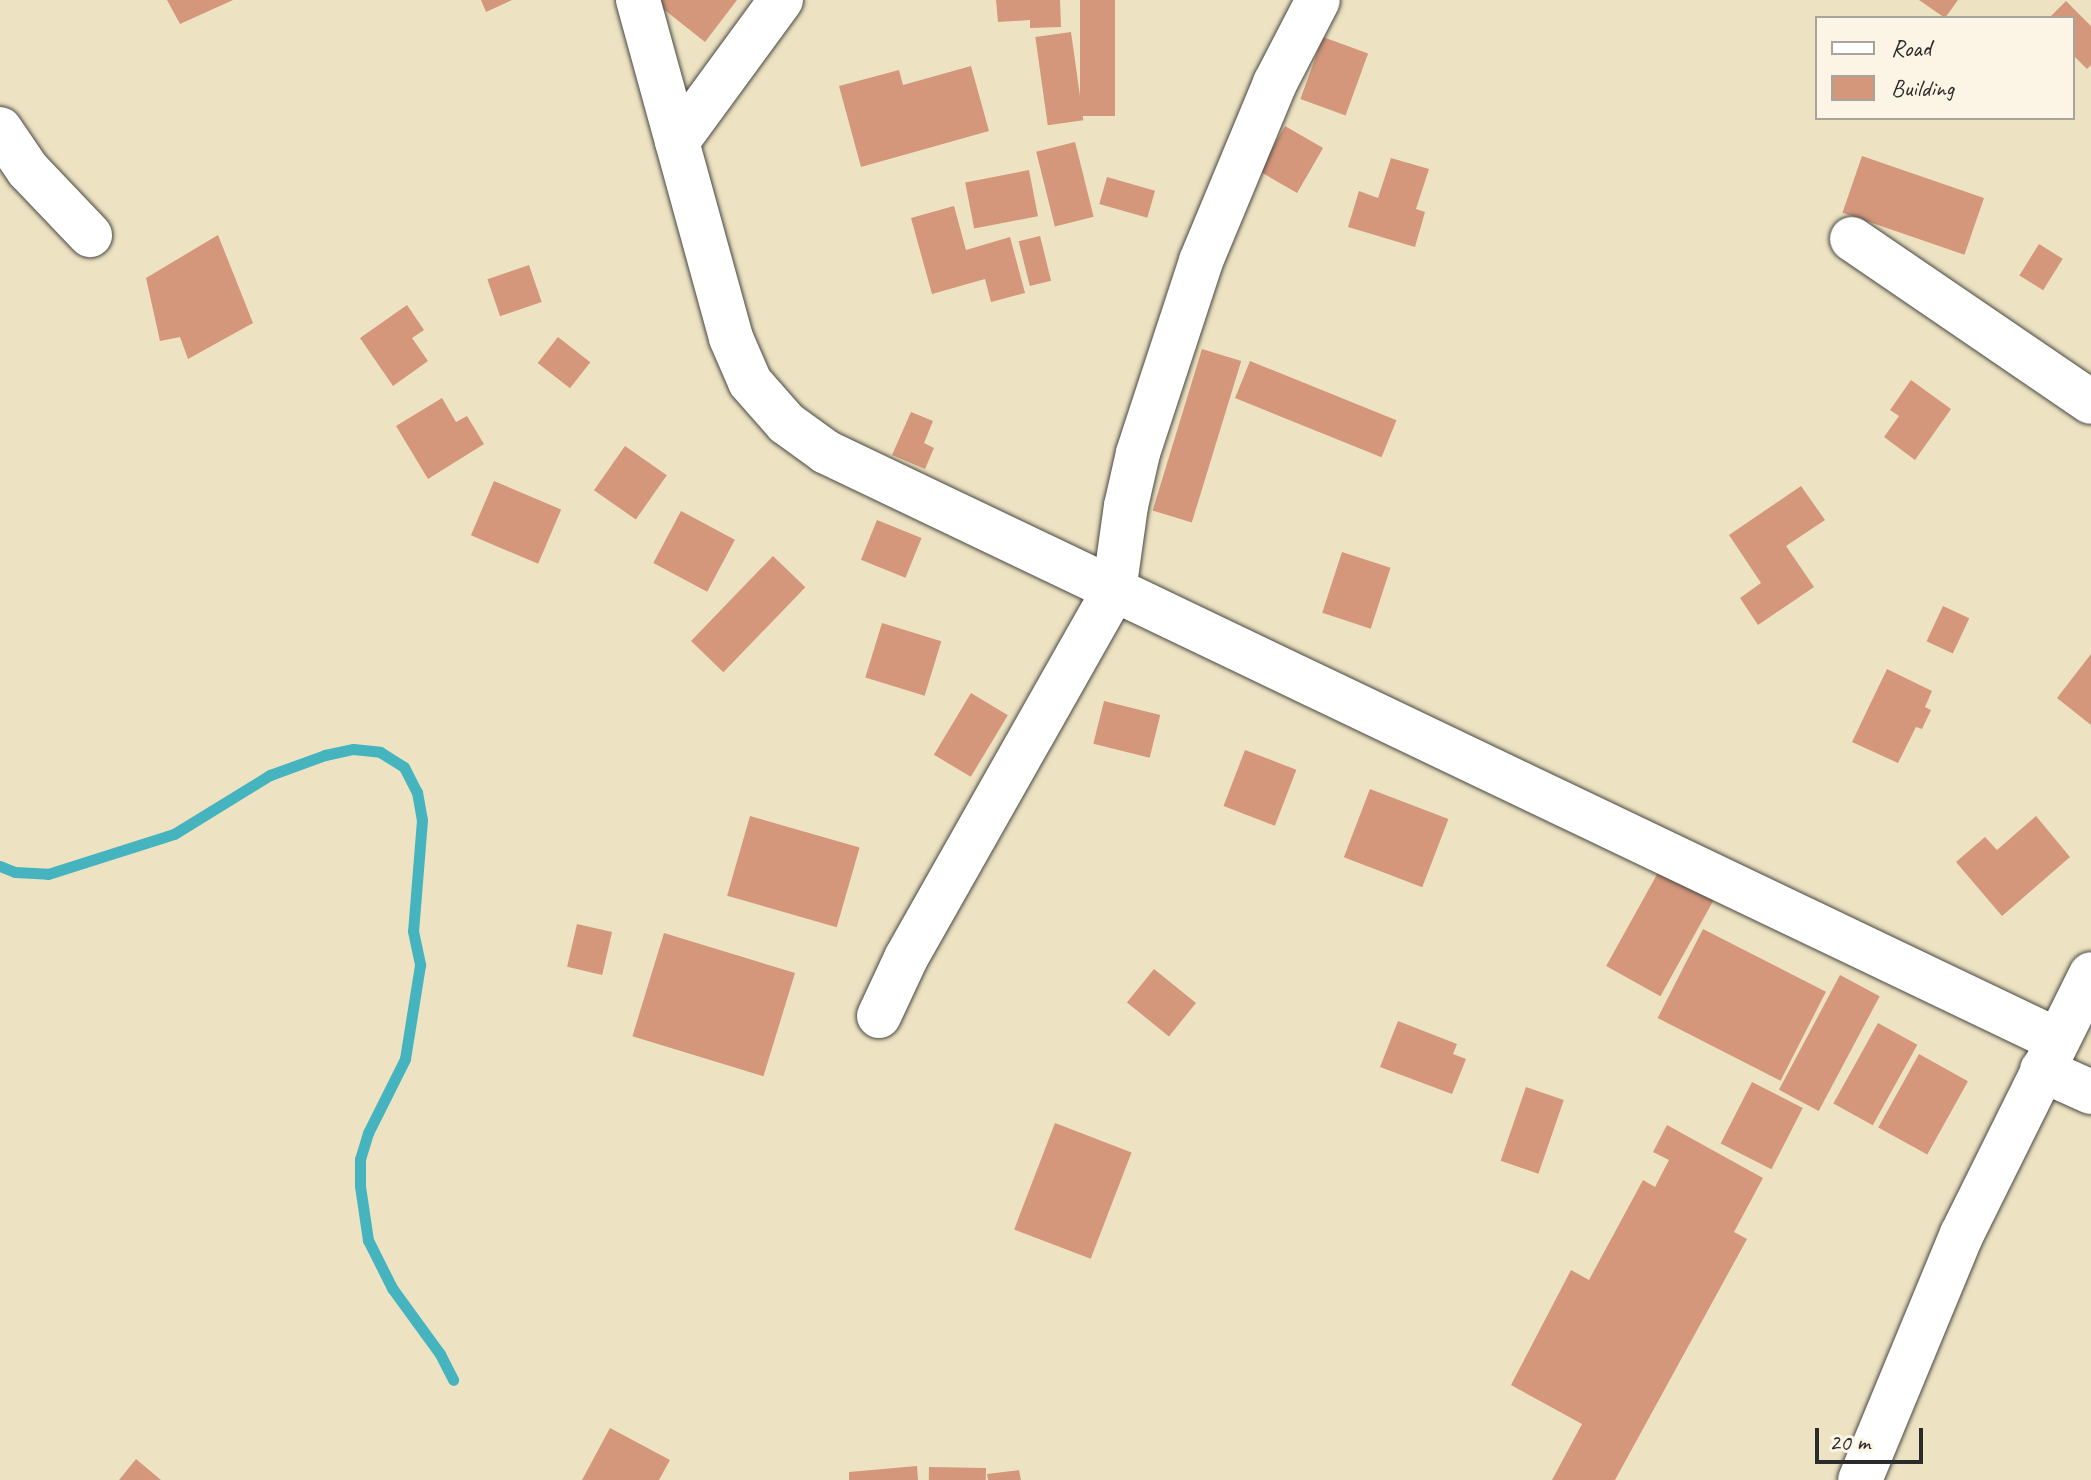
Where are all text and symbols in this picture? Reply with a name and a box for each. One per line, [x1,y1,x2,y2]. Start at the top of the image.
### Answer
legend [1815,16,2075,120]
text: Road [1891,33,1931,63]
text: Building [1891,73,1954,103]
scale bar [1819,1412,1927,1462]
text: 20 m [1829,1427,1870,1457]

